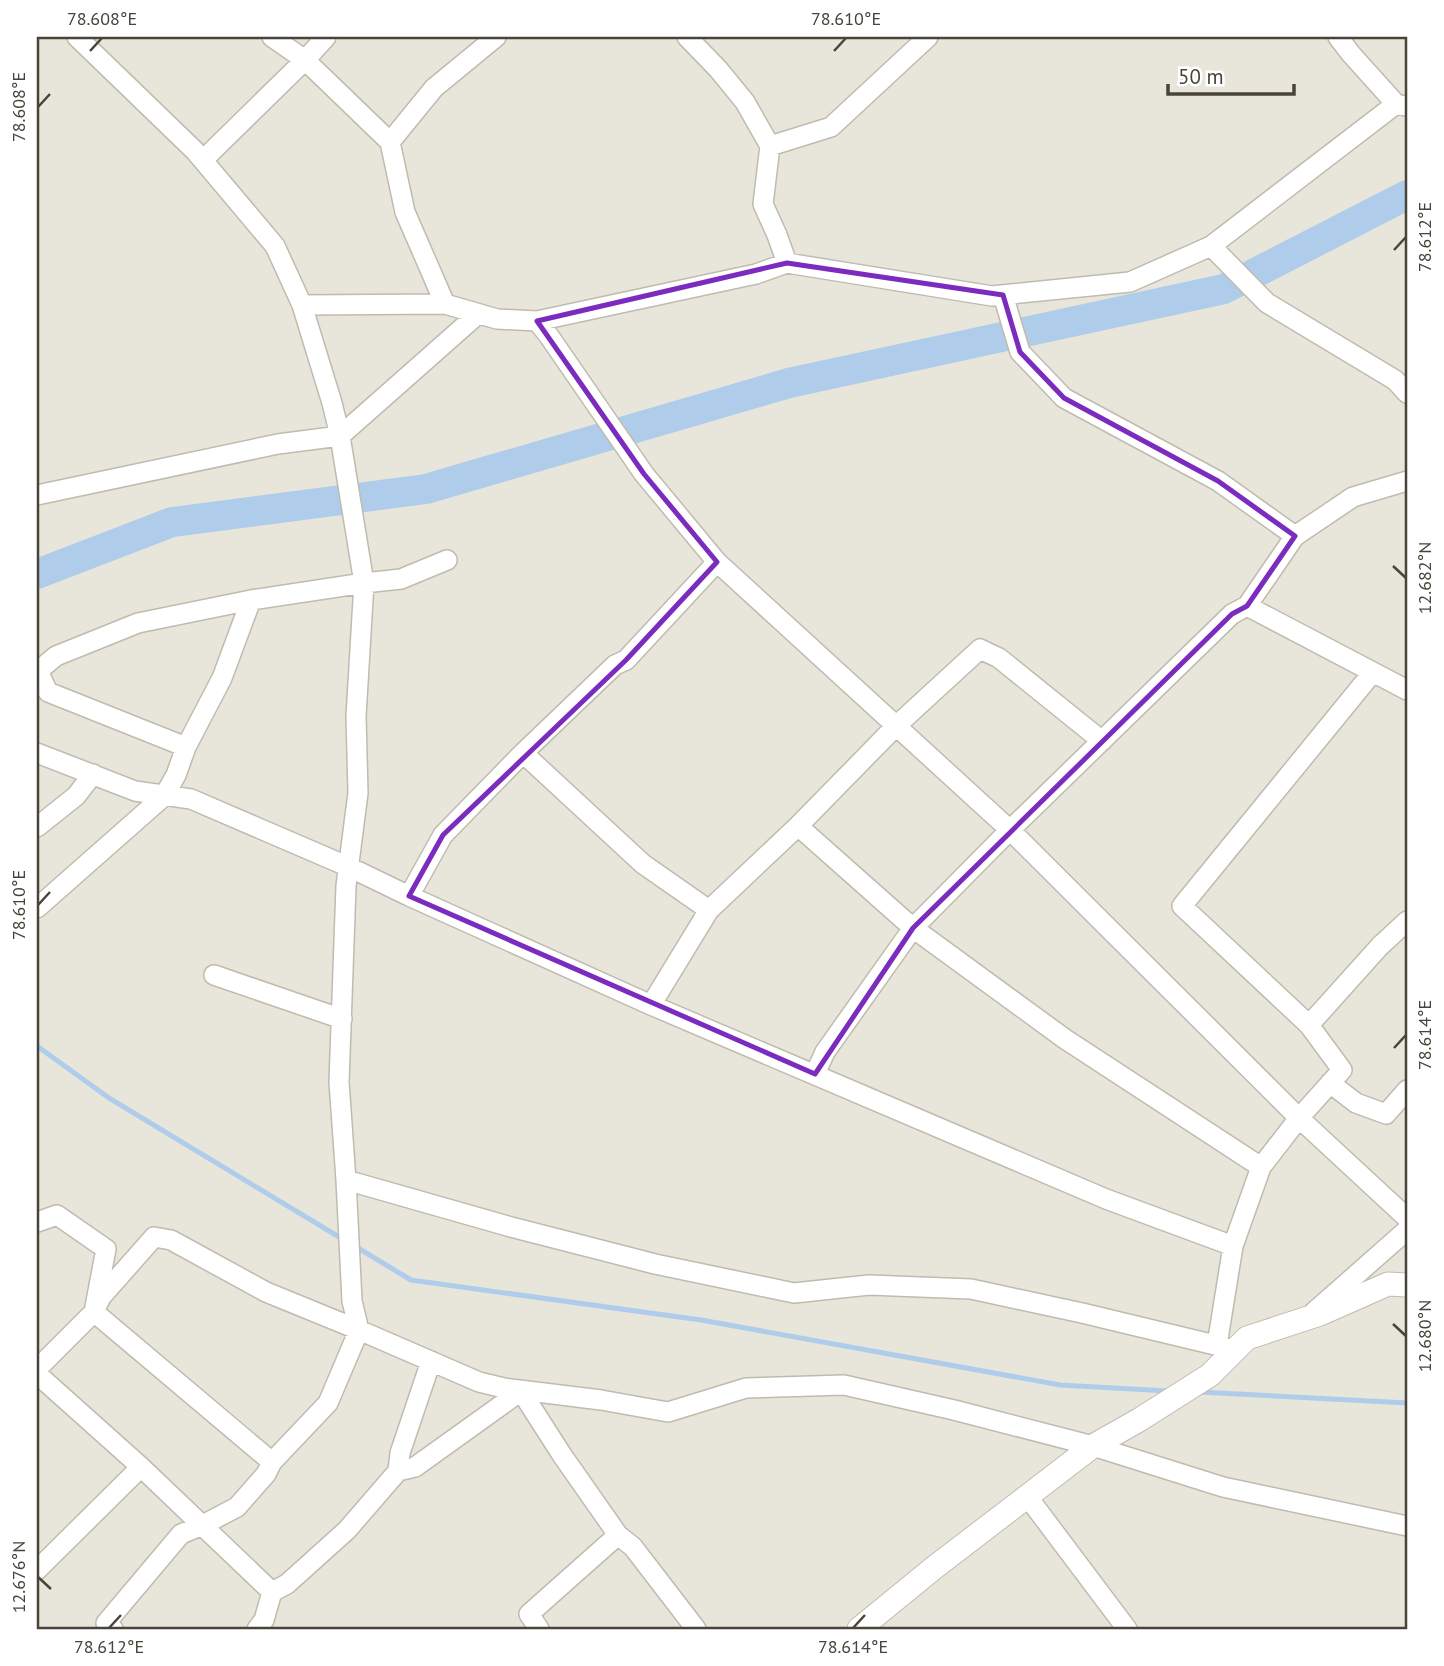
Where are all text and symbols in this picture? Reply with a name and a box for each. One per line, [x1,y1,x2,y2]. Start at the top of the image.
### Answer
text: 78.608°E [67,7,137,30]
text: 78.610°E [811,7,881,30]
scale bar [1168,52,1294,96]
text: 50 m [1178,63,1224,90]
text: 78.608°E [7,72,30,142]
text: 78.612°E [1413,202,1436,272]
text: 12.682°N [1413,542,1436,614]
text: 78.610°E [7,870,30,940]
text: 78.614°E [1413,1000,1436,1070]
text: 12.680°N [1413,1300,1436,1372]
text: 12.676°N [7,1541,30,1613]
text: 78.612°E [74,1635,144,1658]
text: 78.614°E [818,1635,888,1658]

